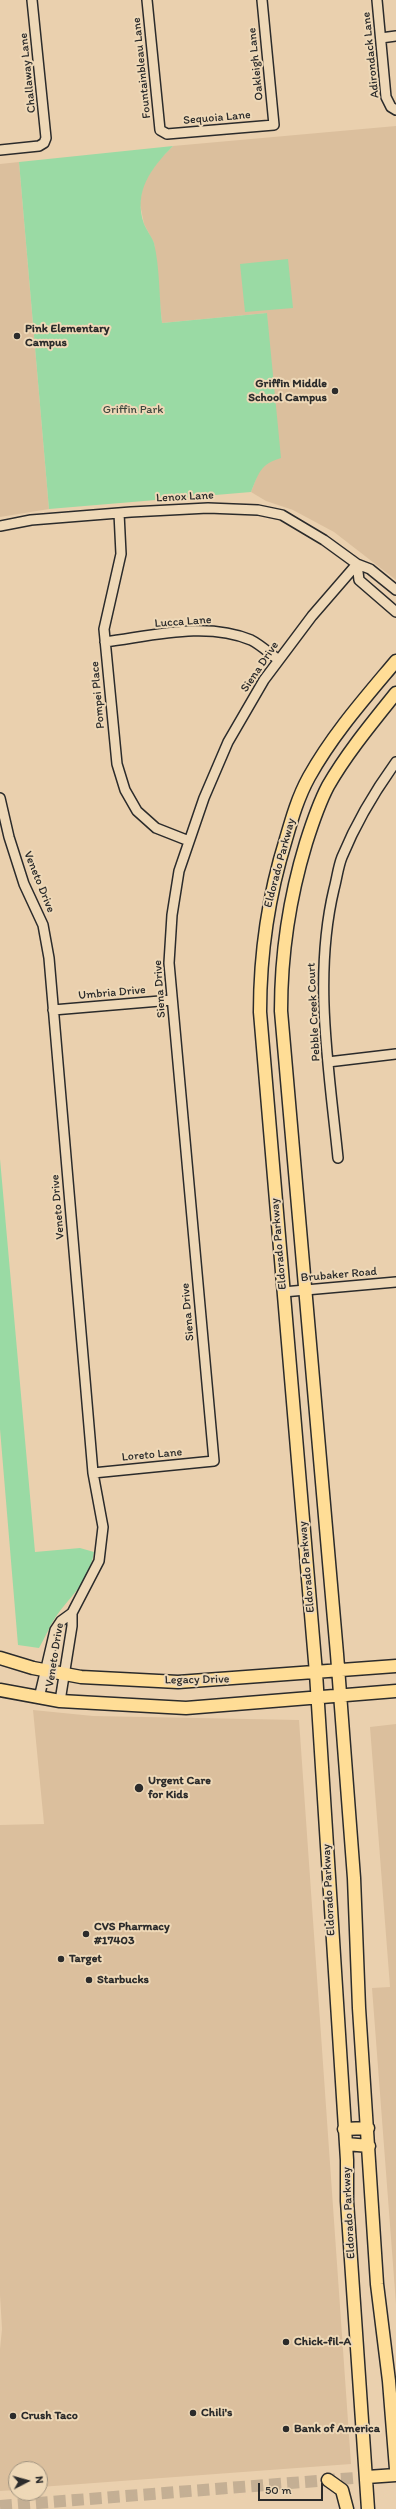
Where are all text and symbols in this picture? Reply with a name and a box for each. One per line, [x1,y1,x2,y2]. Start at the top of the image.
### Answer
street label: Adirondack Lane [359,11,383,99]
street label: Fountainbleau Lane [130,17,154,119]
street label: Oakleigh Lane [245,27,267,101]
street label: Challaway Lane [17,32,39,114]
street label: Sequoia Lane [183,108,251,128]
place label: Pink Elementary Campus [25,322,109,350]
marker: Pink Elementary Campus [12,331,22,341]
place label: Griffin Middle School Campus [248,377,327,405]
marker: Griffin Middle School Campus [330,386,340,396]
park label: Griffin Park [103,403,163,417]
street label: Lenox Lane [156,488,214,506]
street label: Lucca Lane [154,613,212,631]
street label: Siena Drive [238,639,282,695]
street label: Pompei Place [88,661,108,729]
street label: Eldorado Parkway [261,817,299,909]
street label: Veneto Drive [20,849,58,915]
street label: Siena Drive [151,959,169,1019]
street label: Pebble Creek Court [304,962,324,1062]
street label: Umbria Drive [78,983,146,1003]
street label: Veneto Drive [48,1174,68,1240]
street label: Eldorado Parkway [268,1198,290,1290]
street label: Brubaker Road [300,1264,378,1286]
street label: Siena Drive [178,1282,198,1342]
street label: Loreto Lane [121,1445,183,1465]
street label: Eldorado Parkway [296,1521,318,1613]
street label: Veneto Drive [43,1622,67,1688]
street label: Legacy Drive [165,1672,229,1688]
place label: Urgent Care for Kids [148,1774,211,1802]
marker: Urgent Care for Kids [133,1782,145,1794]
street label: Eldorado Parkway [319,1844,339,1936]
place label: CVS Pharmacy #17403 [94,1920,170,1948]
marker: CVS Pharmacy #17403 [81,1929,91,1939]
place label: Target [69,1952,102,1966]
marker: Target [56,1954,66,1964]
place label: Starbucks [97,1973,149,1987]
marker: Starbucks [84,1975,94,1985]
street label: Eldorado Parkway [339,2167,359,2259]
place label: Chick-fil-A [294,2335,351,2349]
marker: Chick-fil-A [281,2337,291,2347]
place label: Chili's [201,2406,232,2420]
marker: Chili's [188,2408,198,2418]
place label: Crush Taco [21,2409,78,2423]
marker: Crush Taco [8,2411,18,2421]
place label: Bank of America [294,2422,380,2436]
marker: Bank of America [281,2424,291,2434]
north arrow [8,2461,48,2501]
text: N [33,2475,46,2484]
scale bar [260,2475,325,2501]
text: 50 m [265,2483,291,2497]

